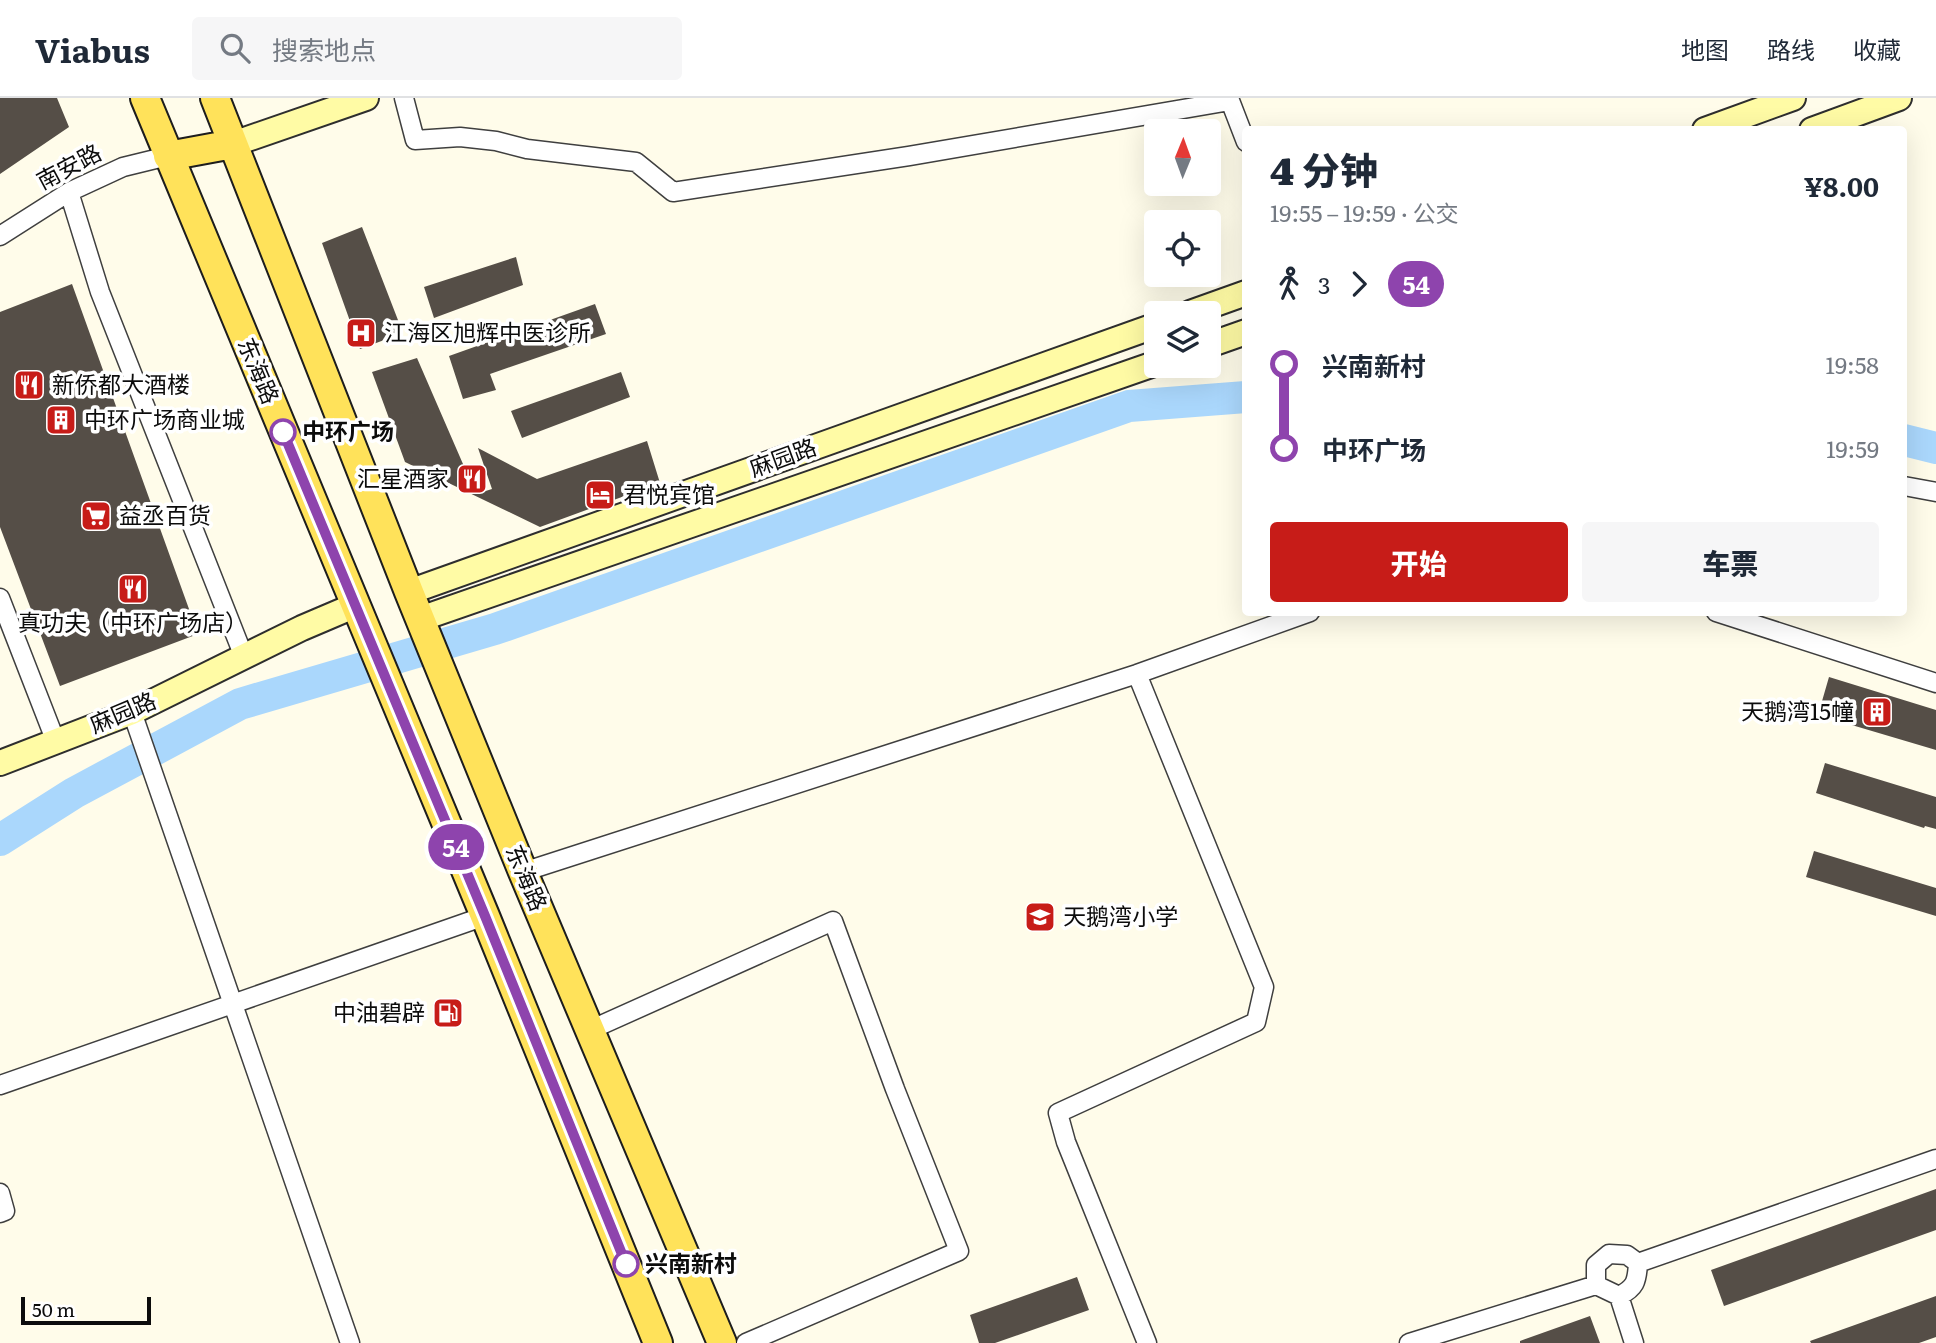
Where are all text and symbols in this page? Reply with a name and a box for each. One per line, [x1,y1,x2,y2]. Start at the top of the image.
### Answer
search box [192,17,682,80]
text: Viabus [35,24,150,73]
icon: search [216,29,254,67]
text: 搜索地点 [272,29,376,68]
text: 地图 [1681,31,1729,66]
text: 路线 [1767,31,1815,66]
text: 收藏 [1853,31,1901,66]
north arrow [1144,119,1222,196]
map controls [1144,119,1221,378]
street label: 南安路 [30,134,107,196]
text: 4 分钟 [1270,140,1378,197]
text: ¥8.00 [1804,166,1879,205]
text: 19:55 – 19:59 · 公交 [1270,195,1459,229]
button: locate [1144,210,1221,287]
icon: walk [1270,265,1308,303]
icon: forward [1340,265,1378,303]
text: 54 [1402,266,1430,301]
text: 3 [1318,267,1330,301]
button: layers [1144,301,1221,378]
place label: 江海区旭辉中医诊所 [384,314,591,348]
hospital icon: 江海区旭辉中医诊所 [344,316,378,350]
street label: 东海路 [231,332,289,409]
text: 兴南新村 [1322,345,1426,384]
text: 19:58 [1826,347,1879,381]
place label: 新侨都大酒楼 [52,366,190,400]
restaurant icon: 新侨都大酒楼 [12,368,46,402]
place label: 中环广场商业城 [84,401,245,435]
building icon: 中环广场商业城 [44,403,78,437]
place label: 中环广场 [302,413,394,447]
marker: 中环广场 [270,419,296,445]
street label: 麻园路 [744,428,821,484]
text: 中环广场 [1322,429,1426,468]
text: 19:59 [1826,431,1879,465]
place label: 汇星酒家 [357,460,449,494]
restaurant icon: 汇星酒家 [455,462,489,496]
place label: 君悦宾馆 [623,476,715,510]
hotel icon: 君悦宾馆 [583,478,617,512]
place label: 益丞百货 [119,497,211,531]
supermarket icon: 益丞百货 [79,499,113,533]
button: 开始 [1270,522,1568,602]
button: 车票 [1582,522,1879,602]
restaurant icon: 真功夫（中环广场店） [116,572,150,606]
place label: 真功夫（中环广场店） [18,604,248,638]
street label: 麻园路 [84,682,161,740]
place label: 天鹅湾15幢 [1741,693,1854,727]
building icon: 天鹅湾15幢 [1860,695,1894,729]
line badge: 54 [424,824,488,870]
text: 54 [442,829,470,864]
street label: 东海路 [499,839,557,916]
place label: 天鹅湾小学 [1063,898,1178,932]
school or university icon: 天鹅湾小学 [1023,900,1057,934]
place label: 中油碧辟 [333,994,425,1028]
fuel station icon: 中油碧辟 [431,996,465,1030]
place label: 兴南新村 [645,1245,737,1279]
marker: 兴南新村 [613,1251,639,1277]
scale bar [21,1294,150,1326]
text: 50 m [32,1295,75,1323]

